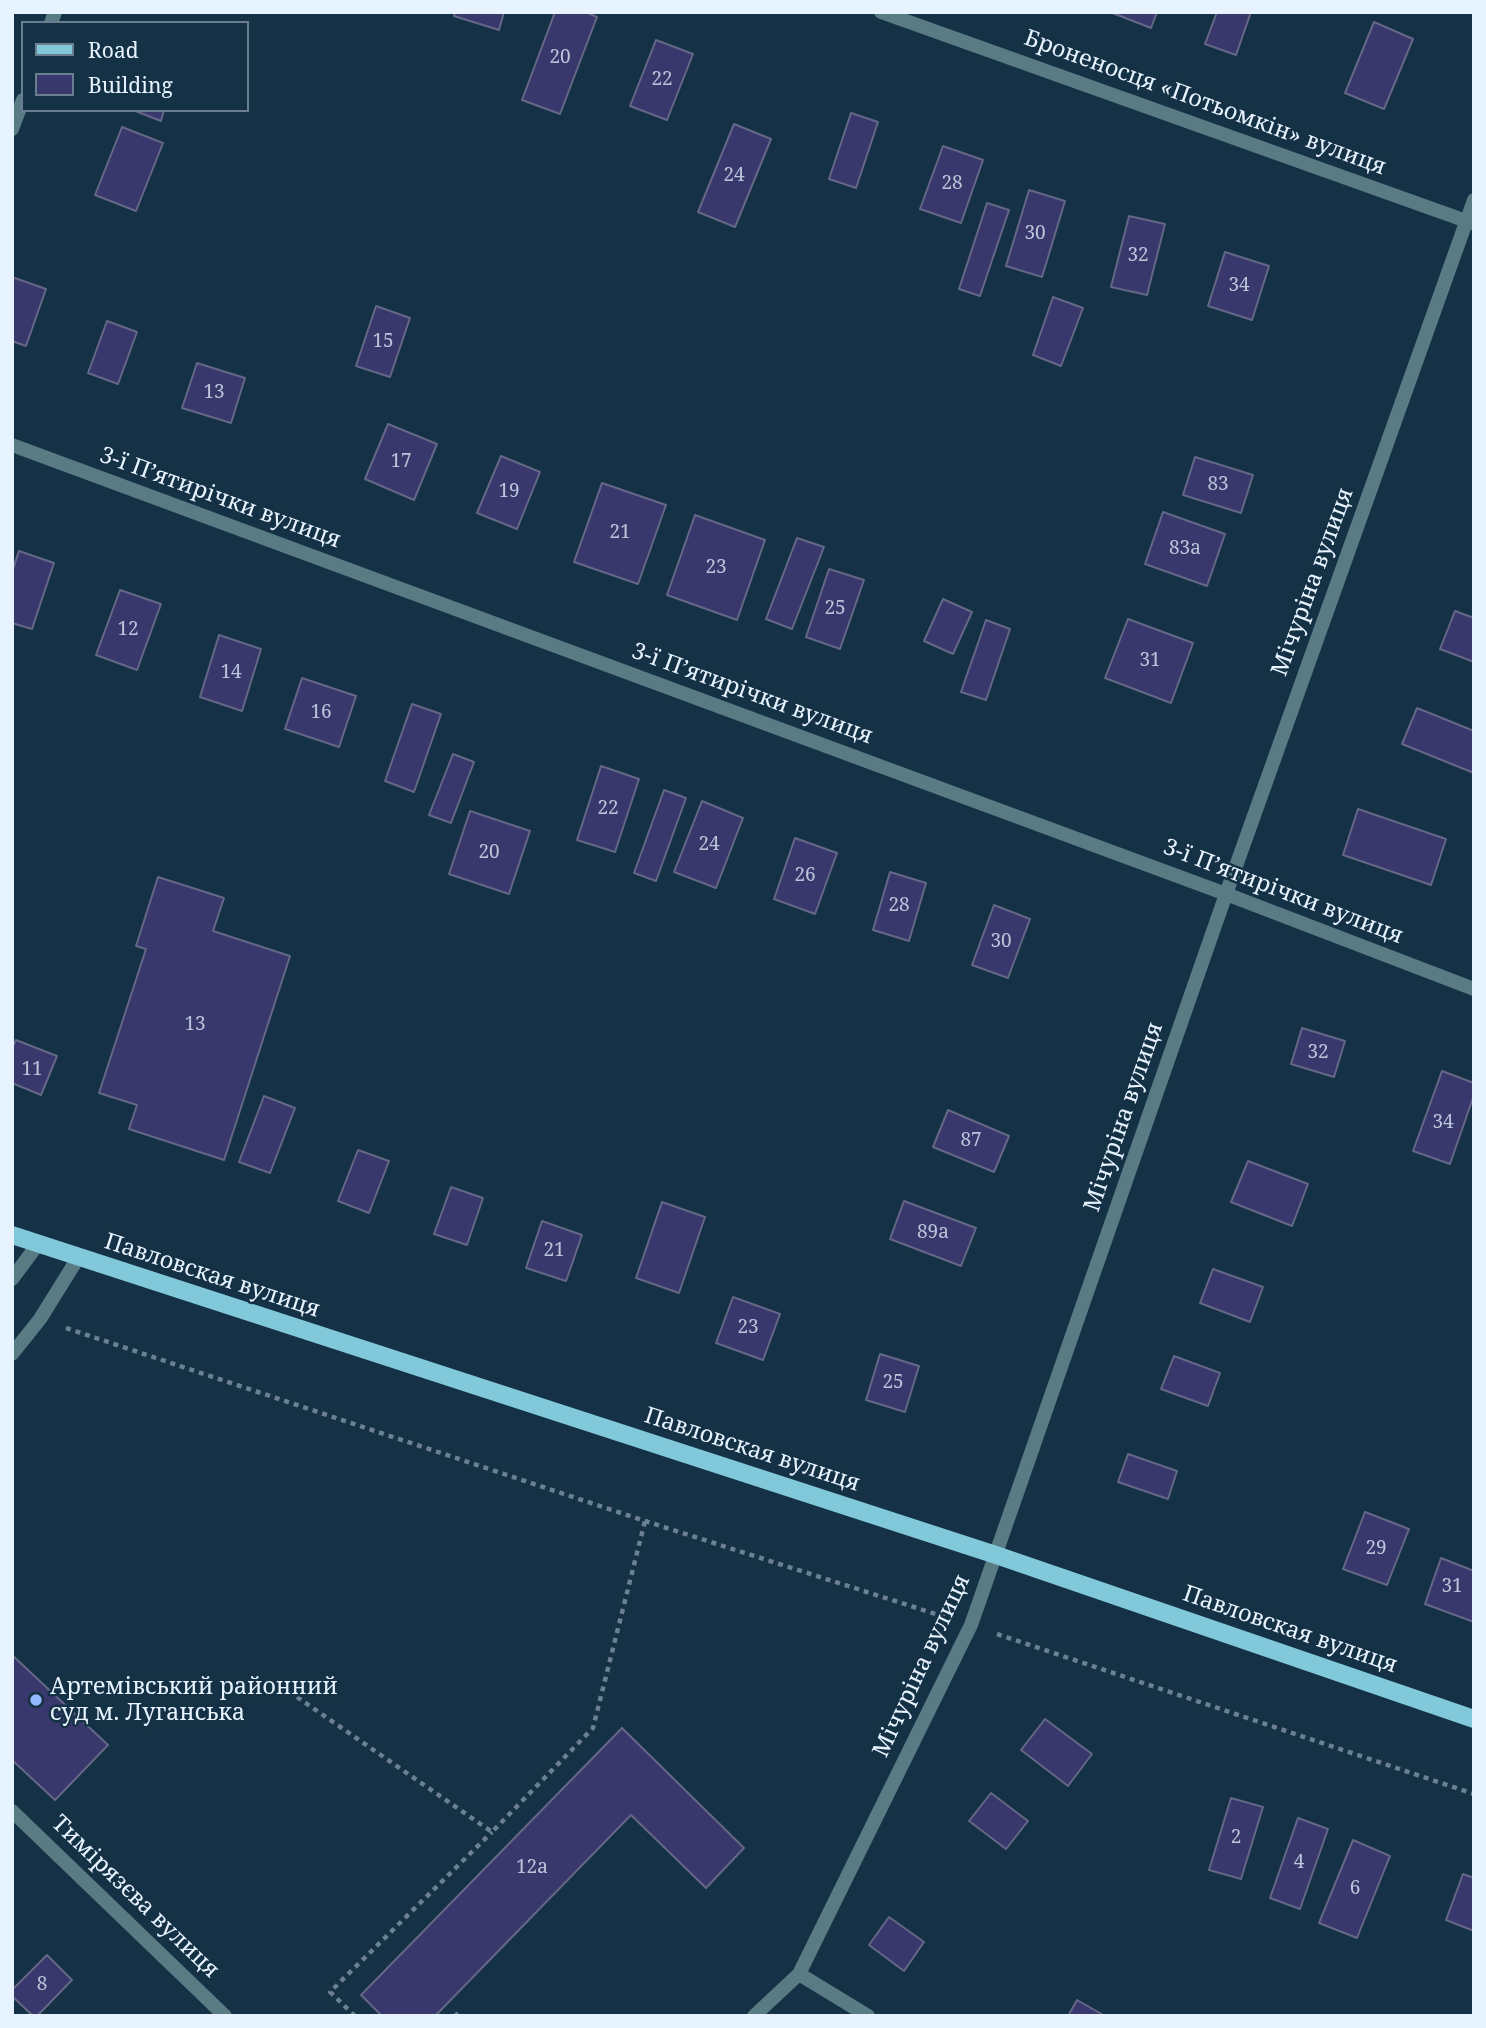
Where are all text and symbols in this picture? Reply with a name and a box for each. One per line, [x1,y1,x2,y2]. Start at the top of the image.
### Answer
legend [21,21,248,112]
street label: Броненосця «Потьомкін» вулиця [1020,25,1390,181]
text: Road [88,36,139,64]
house number: 20 [549,47,571,69]
house number: 22 [651,69,673,91]
text: Building [88,71,173,99]
house number: 24 [723,165,745,187]
house number: 28 [941,173,963,195]
house number: 30 [1024,223,1046,245]
house number: 32 [1127,245,1149,267]
house number: 34 [1228,275,1250,297]
house number: 15 [372,331,394,353]
house number: 13 [203,382,225,404]
street label: 3-ї П’ятирічки вулиця [96,442,344,554]
house number: 17 [390,451,412,473]
house number: 83 [1207,474,1229,496]
house number: 19 [498,481,520,503]
street label: Мічуріна вулиця [1266,484,1360,680]
house number: 21 [609,522,631,544]
house number: 83а [1169,538,1201,560]
house number: 23 [705,557,727,579]
house number: 25 [824,598,846,620]
house number: 12 [117,619,139,641]
street label: 3-ї П’ятирічки вулиця [628,638,876,750]
house number: 31 [1139,650,1161,672]
house number: 14 [220,662,242,684]
house number: 16 [310,702,332,724]
house number: 22 [597,798,619,820]
house number: 24 [698,834,720,856]
street label: 3-ї П’ятирічки вулиця [1159,834,1407,950]
house number: 20 [478,842,500,864]
house number: 26 [794,865,816,887]
house number: 28 [888,895,910,917]
house number: 30 [990,931,1012,953]
house number: 13 [184,1014,206,1036]
street label: Мічуріна вулиця [1079,1019,1169,1215]
house number: 32 [1307,1042,1329,1064]
house number: 11 [21,1059,43,1081]
house number: 34 [1432,1112,1454,1134]
house number: 87 [960,1130,982,1152]
house number: 89а [917,1222,949,1244]
street label: Павловская вулиця [101,1228,323,1324]
house number: 21 [543,1240,565,1262]
house number: 23 [737,1317,759,1339]
house number: 25 [882,1372,904,1394]
street label: Павловская вулиця [641,1402,863,1498]
house number: 29 [1365,1538,1387,1560]
street label: Мічуріна вулиця [868,1570,976,1762]
house number: 31 [1441,1576,1463,1598]
street label: Павловская вулиця [1179,1580,1401,1680]
place label: Артемівський районний суд м. Луганська [50,1673,338,1727]
marker: Артемівський районний суд м. Луганська [28,1692,44,1708]
street label: Тимірязєва вулиця [45,1810,225,1984]
house number: 2 [1231,1827,1241,1849]
house number: 4 [1294,1852,1304,1874]
house number: 12а [516,1857,548,1879]
house number: 6 [1350,1878,1360,1900]
house number: 8 [37,1974,47,1996]

